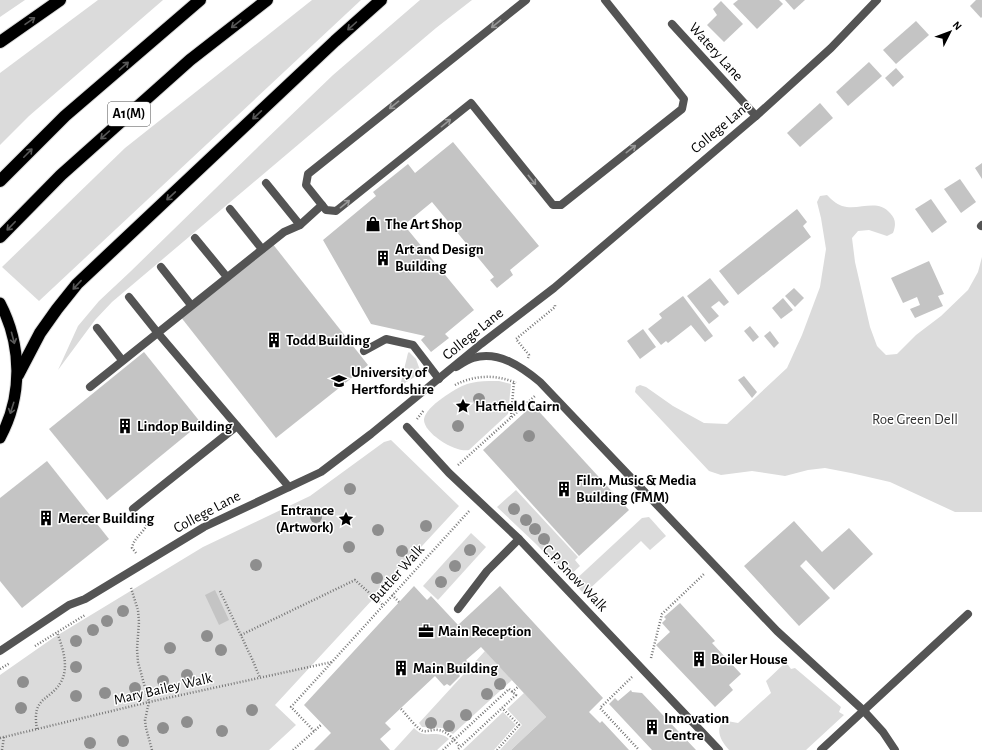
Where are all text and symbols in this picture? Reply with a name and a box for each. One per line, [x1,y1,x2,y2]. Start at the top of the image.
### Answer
north arrow [930,12,970,52]
one-way arrow [24,17,35,25]
text: N [950,19,964,32]
one-way arrow [230,20,241,28]
one-way arrow [490,20,501,29]
street label: Watery Lane [686,20,746,84]
one-way arrow [347,21,357,31]
one-way arrow [118,61,129,70]
street label: College Lane [688,98,754,156]
one-way arrow [389,101,400,110]
road number: A1(M) [108,102,150,126]
one-way arrow [252,110,262,120]
one-way arrow [441,119,452,127]
one-way arrow [100,131,110,140]
one-way arrow [626,145,637,154]
one-way arrow [23,148,33,158]
one-way arrow [528,175,537,186]
one-way arrow [166,191,176,201]
one-way arrow [339,200,350,209]
shop icon: The Art Shop [364,215,382,233]
place label: The Art Shop [385,217,462,232]
one-way arrow [7,221,16,231]
place label: Art and Design Building [395,242,484,274]
building icon: Art and Design Building [374,249,392,267]
one-way arrow [72,280,81,291]
street label: College Lane [440,305,506,363]
one-way arrow [10,331,18,344]
building icon: Todd Building [265,331,283,349]
place label: Todd Building [286,333,370,348]
place label: University of Hertfordshire [351,365,434,397]
school or university icon: University of Hertfordshire [330,372,348,390]
place icon: Hatfield Cairn [454,397,472,415]
place label: Hatfield Cairn [475,399,560,414]
one-way arrow [8,401,15,414]
park label: Roe Green Dell [872,412,958,427]
building icon: Lindop Building [116,417,134,435]
place label: Lindop Building [137,419,233,434]
place label: Film, Music & Media Building (FMM) [576,473,697,505]
building icon: Film, Music & Media Building (FMM) [555,480,573,498]
street label: College Lane [171,488,243,536]
place label: Entrance (Artwork) [276,503,334,535]
building icon: Mercer Building [37,509,55,527]
place icon: Entrance (Artwork) [337,510,355,528]
place label: Mercer Building [58,511,154,526]
street label: Buttler Walk [367,542,427,606]
street label: C.P. Snow Walk [540,542,611,614]
office icon: Main Reception [417,622,435,640]
place label: Main Reception [438,624,532,639]
building icon: Boiler House [690,650,708,668]
place label: Boiler House [711,652,788,667]
building icon: Main Building [392,659,410,677]
place label: Main Building [413,661,498,676]
street label: Mary Bailey Walk [112,670,214,708]
place label: Innovation Centre [664,711,729,743]
building icon: Innovation Centre [643,718,661,736]

